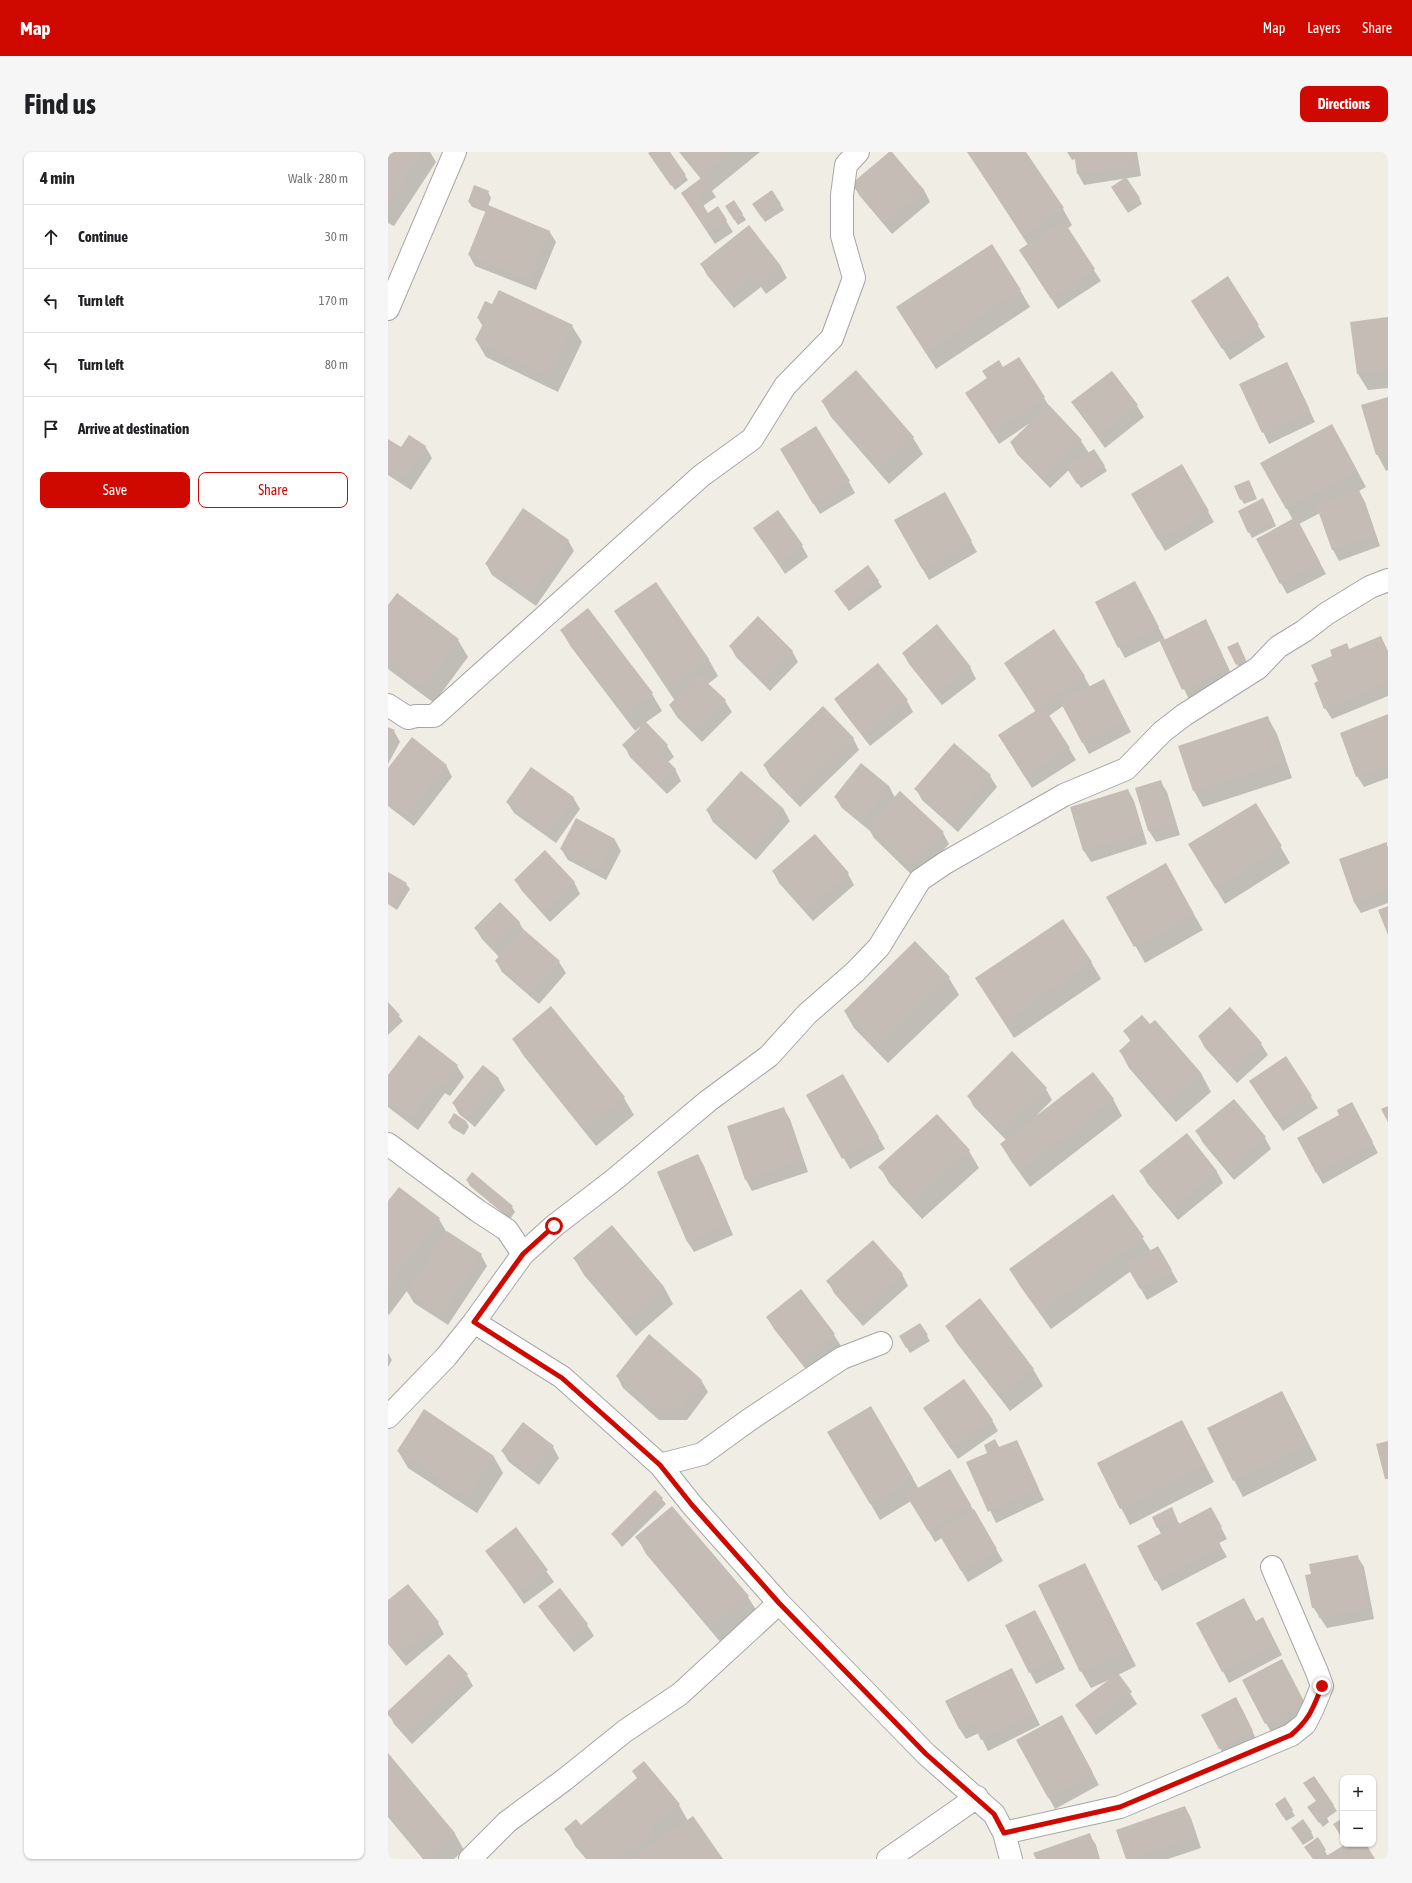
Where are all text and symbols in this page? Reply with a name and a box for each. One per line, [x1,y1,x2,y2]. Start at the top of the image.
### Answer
text: Map [20,17,51,39]
text: Map [1263,20,1285,36]
text: Layers [1307,20,1340,36]
text: Share [1362,20,1392,36]
button: Directions [1300,86,1388,122]
text: Find us [24,88,96,120]
text: 4 min [40,168,75,188]
text: Walk · 280 m [288,171,348,186]
icon: ahead [40,226,62,248]
text: Continue [78,228,128,245]
text: 30 m [325,229,348,244]
icon: left [40,290,62,312]
text: Turn left [78,292,124,309]
text: 170 m [319,293,348,308]
icon: left [40,354,62,376]
text: Turn left [78,356,124,373]
text: 80 m [325,357,348,372]
icon: arrive [40,418,62,440]
text: Arrive at destination [78,420,189,437]
button: Save [40,472,190,508]
button: Share [198,472,348,508]
route start [545,1217,563,1235]
route end [1313,1677,1331,1695]
map controls [1340,1775,1376,1847]
button: + [1340,1775,1376,1811]
button: − [1340,1811,1376,1847]

